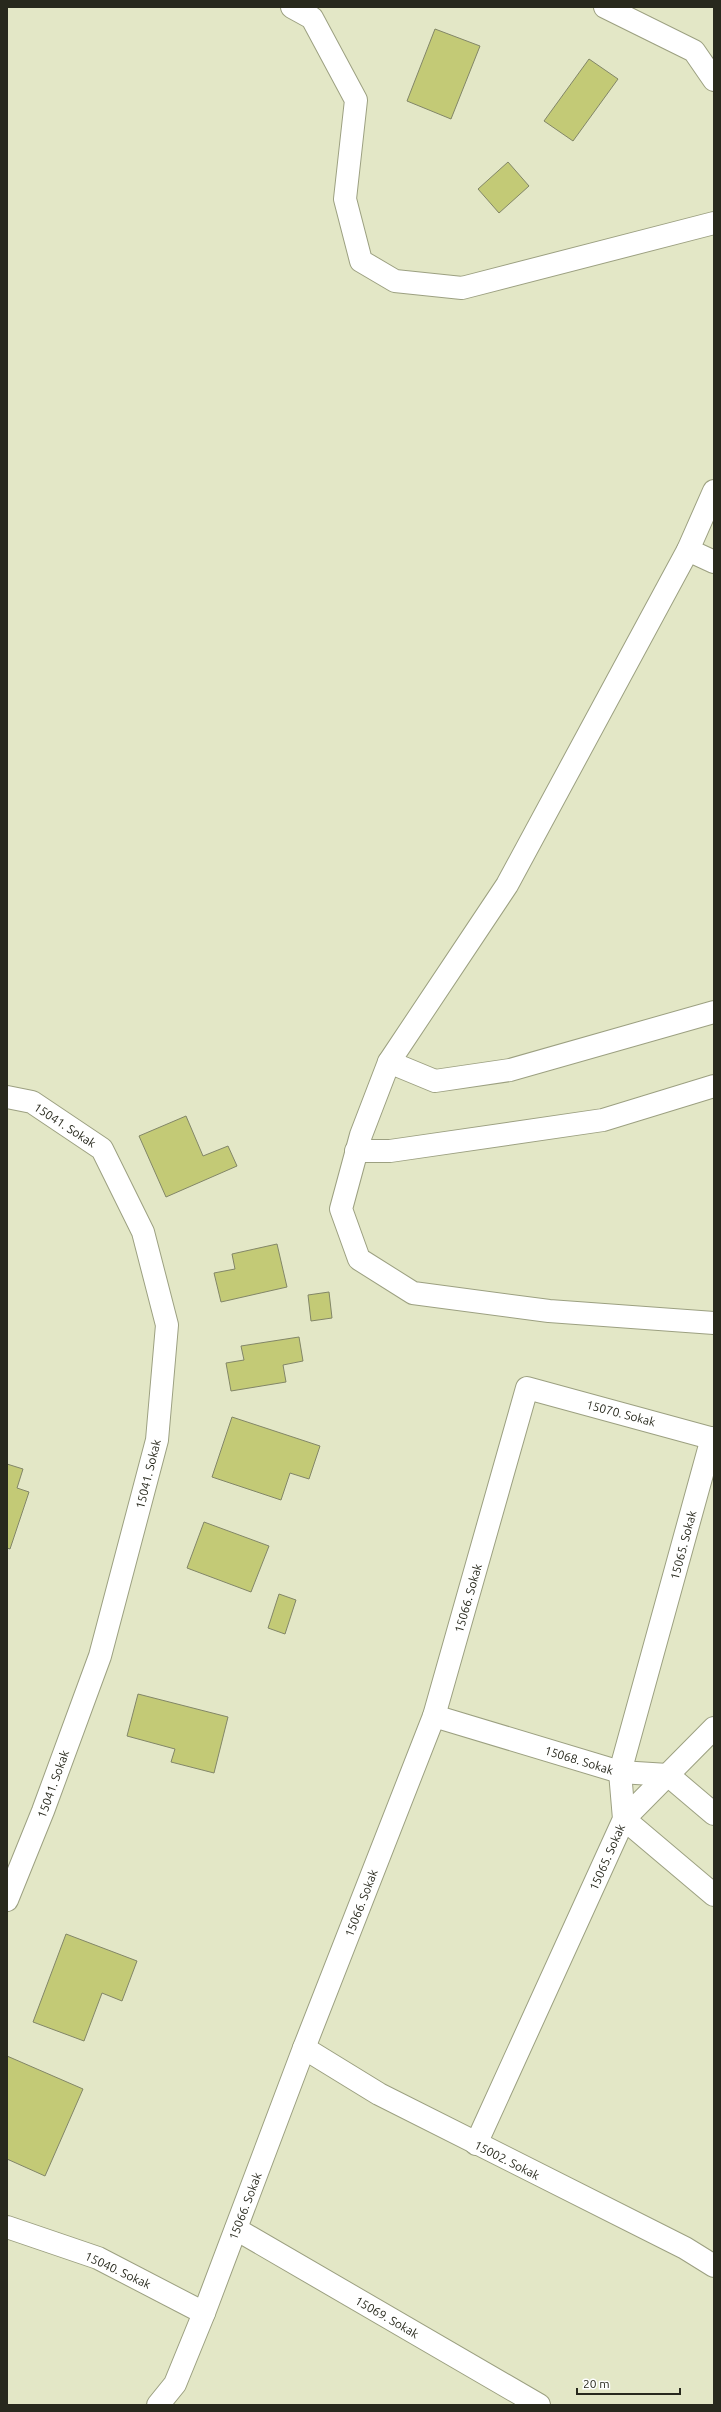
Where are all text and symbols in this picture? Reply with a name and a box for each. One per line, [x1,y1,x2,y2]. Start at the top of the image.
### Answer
street label: 15041. Sokak [32,1100,98,1150]
street label: 15070. Sokak [585,1398,657,1428]
street label: 15041. Sokak [133,1438,163,1510]
street label: 15065. Sokak [668,1509,698,1581]
street label: 15066. Sokak [452,1562,484,1634]
street label: 15068. Sokak [543,1743,615,1777]
street label: 15041. Sokak [35,1748,71,1820]
street label: 15065. Sokak [587,1822,627,1892]
street label: 15066. Sokak [342,1867,380,1939]
street label: 15002. Sokak [472,2138,542,2182]
street label: 15066. Sokak [226,2170,264,2242]
street label: 15040. Sokak [83,2249,153,2291]
street label: 15069. Sokak [353,2294,421,2340]
scale bar [577,2370,680,2396]
text: 20 m [583,2377,610,2390]

